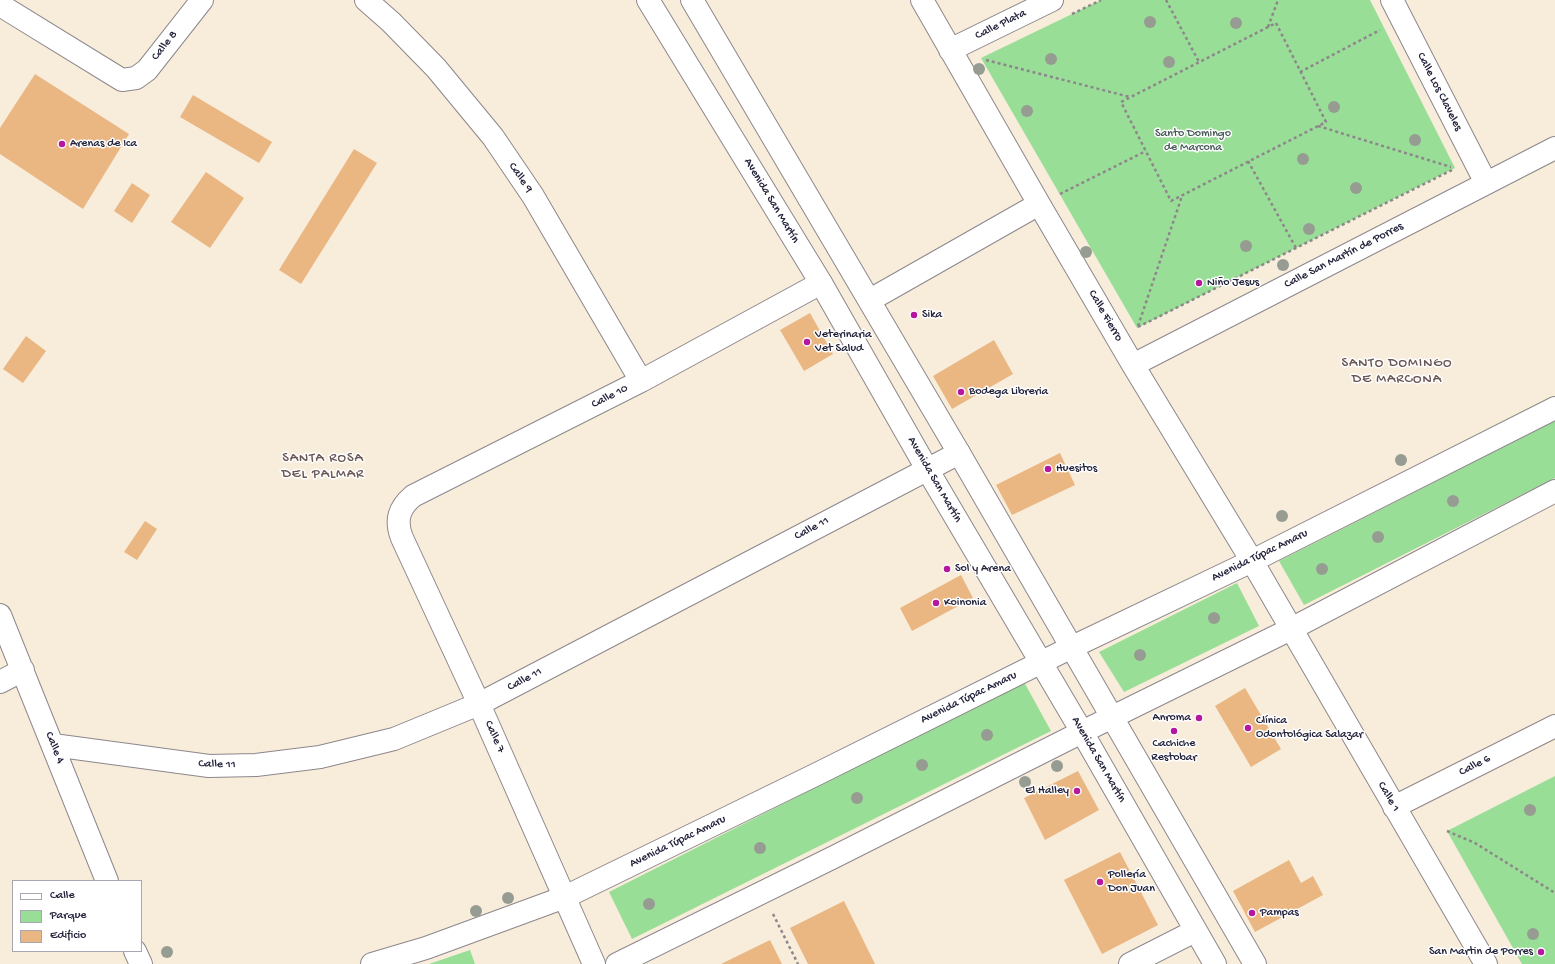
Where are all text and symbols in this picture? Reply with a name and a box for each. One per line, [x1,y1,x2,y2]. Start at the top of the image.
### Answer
street label: Calle Plata [973,6,1029,44]
street label: Calle 8 [149,28,181,64]
street label: Calle Los Claveles [1413,50,1465,134]
park label: Santo Domingo de Marcona [1155,127,1231,155]
place label: Arenas de Ica [70,137,137,151]
marker: Arenas de Ica [57,139,67,149]
street label: Avenida San Martín [740,156,802,246]
street label: Calle 9 [505,160,535,196]
street label: Calle San Martín de Porres [1282,220,1406,292]
place label: Niño Jesus [1207,276,1259,290]
marker: Niño Jesus [1194,278,1204,288]
street label: Calle Fierro [1084,288,1126,344]
place label: Sika [922,308,942,322]
marker: Sika [909,310,919,320]
place label: Veterinaria Vet Salud [815,328,872,356]
marker: Veterinaria Vet Salud [802,337,812,347]
district label: SANTO DOMINGO DE MARCONA [1341,356,1453,388]
street label: Calle 10 [589,382,631,412]
place label: Bodega Libreria [969,385,1048,399]
marker: Bodega Libreria [956,387,966,397]
street label: Avenida San Martín [904,435,964,525]
district label: SANTA ROSA DEL PALMAR [282,451,364,484]
place label: Huesitos [1056,462,1097,476]
marker: Huesitos [1043,464,1053,474]
street label: Calle 11 [792,514,832,544]
street label: Avenida Túpac Amaru [1210,526,1310,586]
place label: Sol y Arena [955,562,1011,576]
marker: Sol y Arena [942,564,952,574]
place label: Koinonia [944,596,986,610]
marker: Koinonia [931,598,941,608]
street label: Calle 11 [505,665,545,695]
street label: Avenida Túpac Amaru [919,668,1019,728]
place label: Anroma [1153,711,1191,725]
marker: Anroma [1194,713,1204,723]
place label: Clínica Odontológica Salazar [1256,714,1363,742]
street label: Avenida San Martín [1068,715,1128,805]
street label: Calle 7 [481,719,507,755]
marker: Clínica Odontológica Salazar [1243,723,1253,733]
marker: Cachiche Restobar [1169,726,1179,736]
street label: Calle 4 [41,730,67,766]
place label: Cachiche Restobar [1151,737,1197,765]
street label: Calle 6 [1457,752,1493,780]
street label: Calle 11 [198,757,236,773]
street label: Calle 1 [1374,779,1402,815]
place label: El Halley [1025,784,1069,798]
marker: El Halley [1072,786,1082,796]
street label: Avenida Túpac Amaru [628,812,728,872]
place label: Pollería Don Juan [1108,868,1155,896]
marker: Pollería Don Juan [1095,877,1105,887]
legend [12,880,142,952]
text: Calle [50,889,75,903]
place label: Pampas [1260,906,1299,920]
marker: Pampas [1247,908,1257,918]
text: Parque [50,909,87,923]
text: Edificio [50,929,86,943]
place label: San Martin de Porres [1429,945,1533,959]
marker: San Martin de Porres [1536,947,1546,957]

